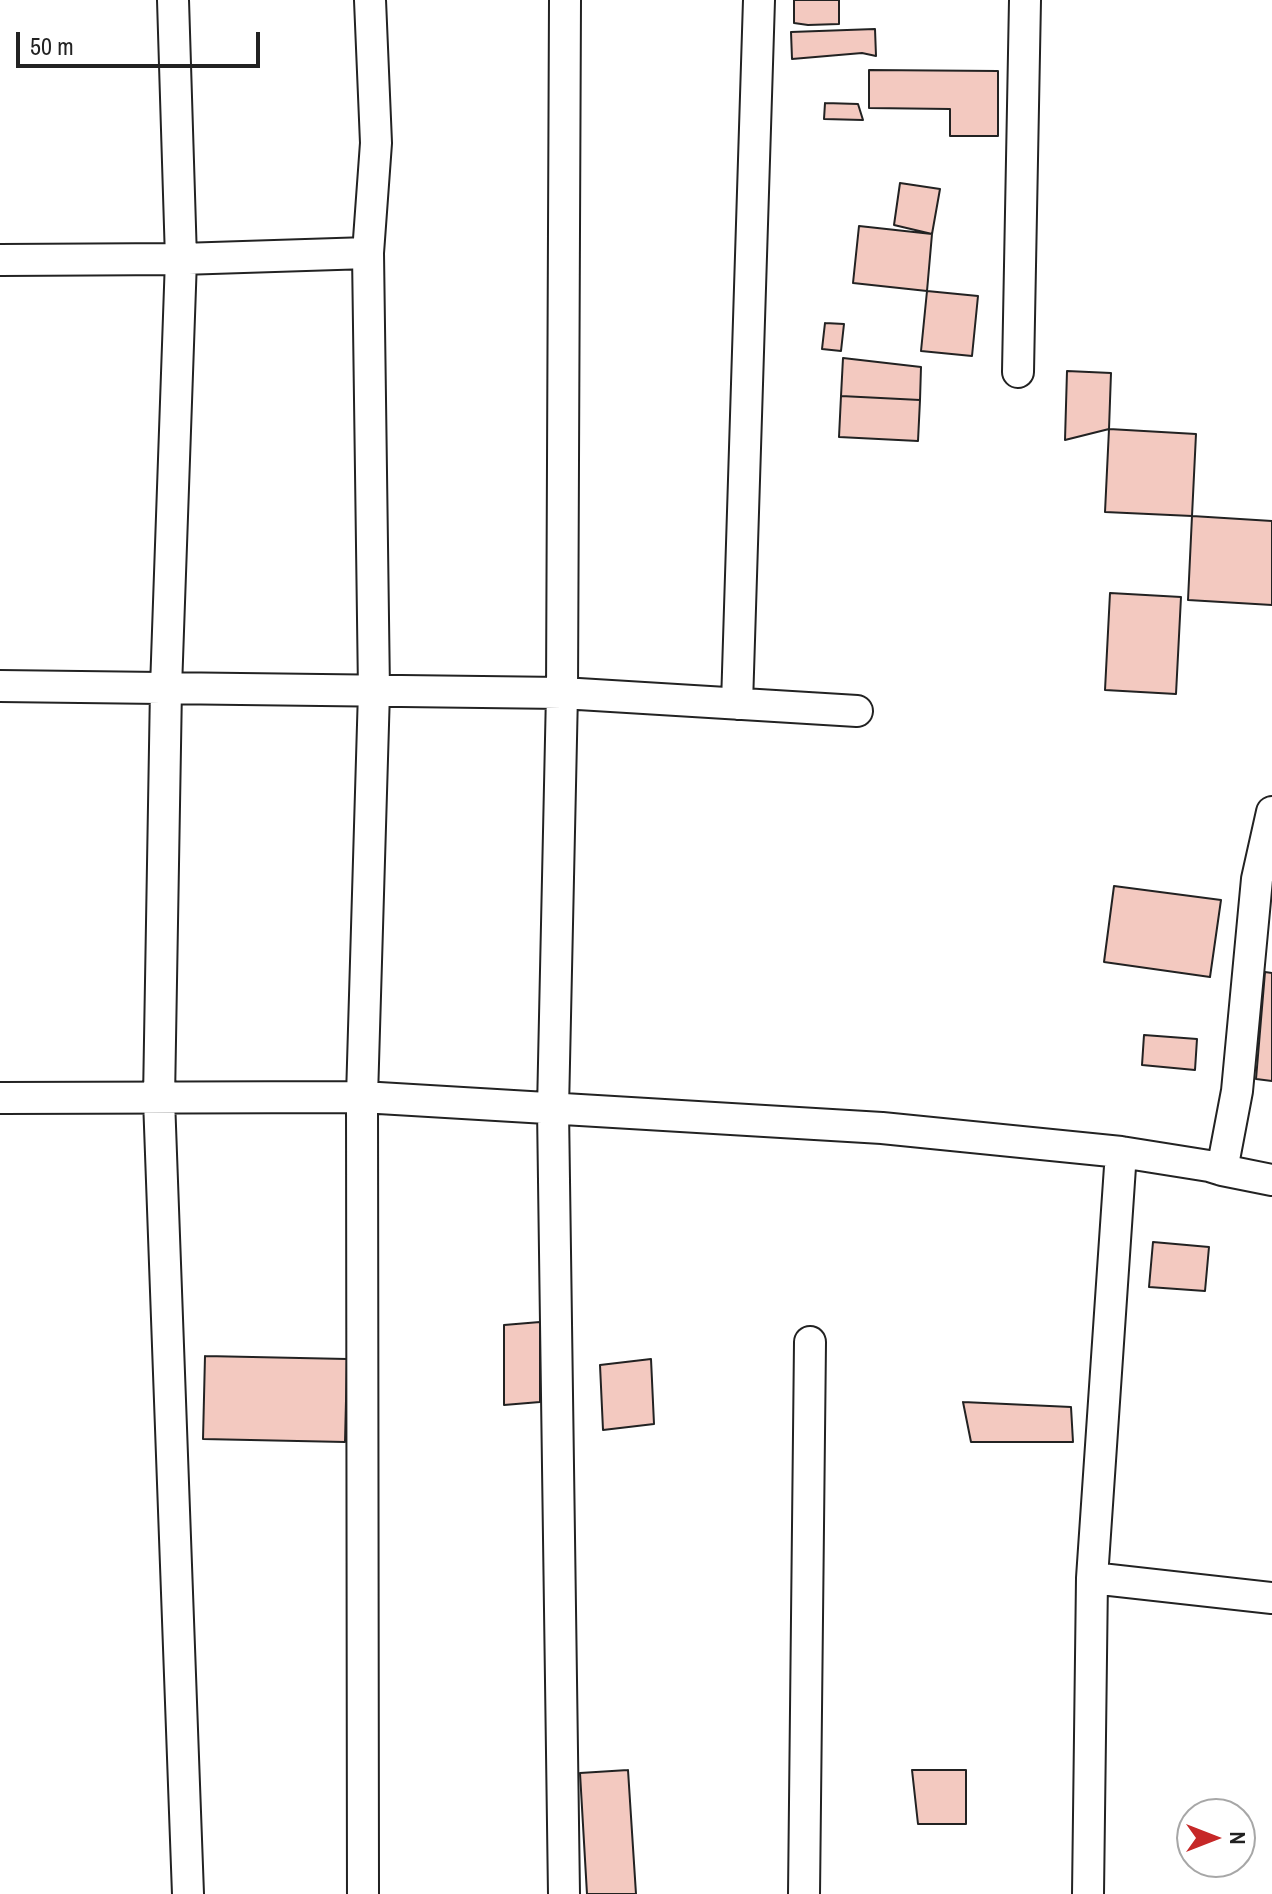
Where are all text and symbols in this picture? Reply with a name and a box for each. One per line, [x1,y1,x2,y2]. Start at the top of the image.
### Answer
scale bar [20,16,264,66]
text: 50 m [30,30,74,62]
north arrow [1176,1798,1256,1878]
text: N [1223,1831,1253,1845]

